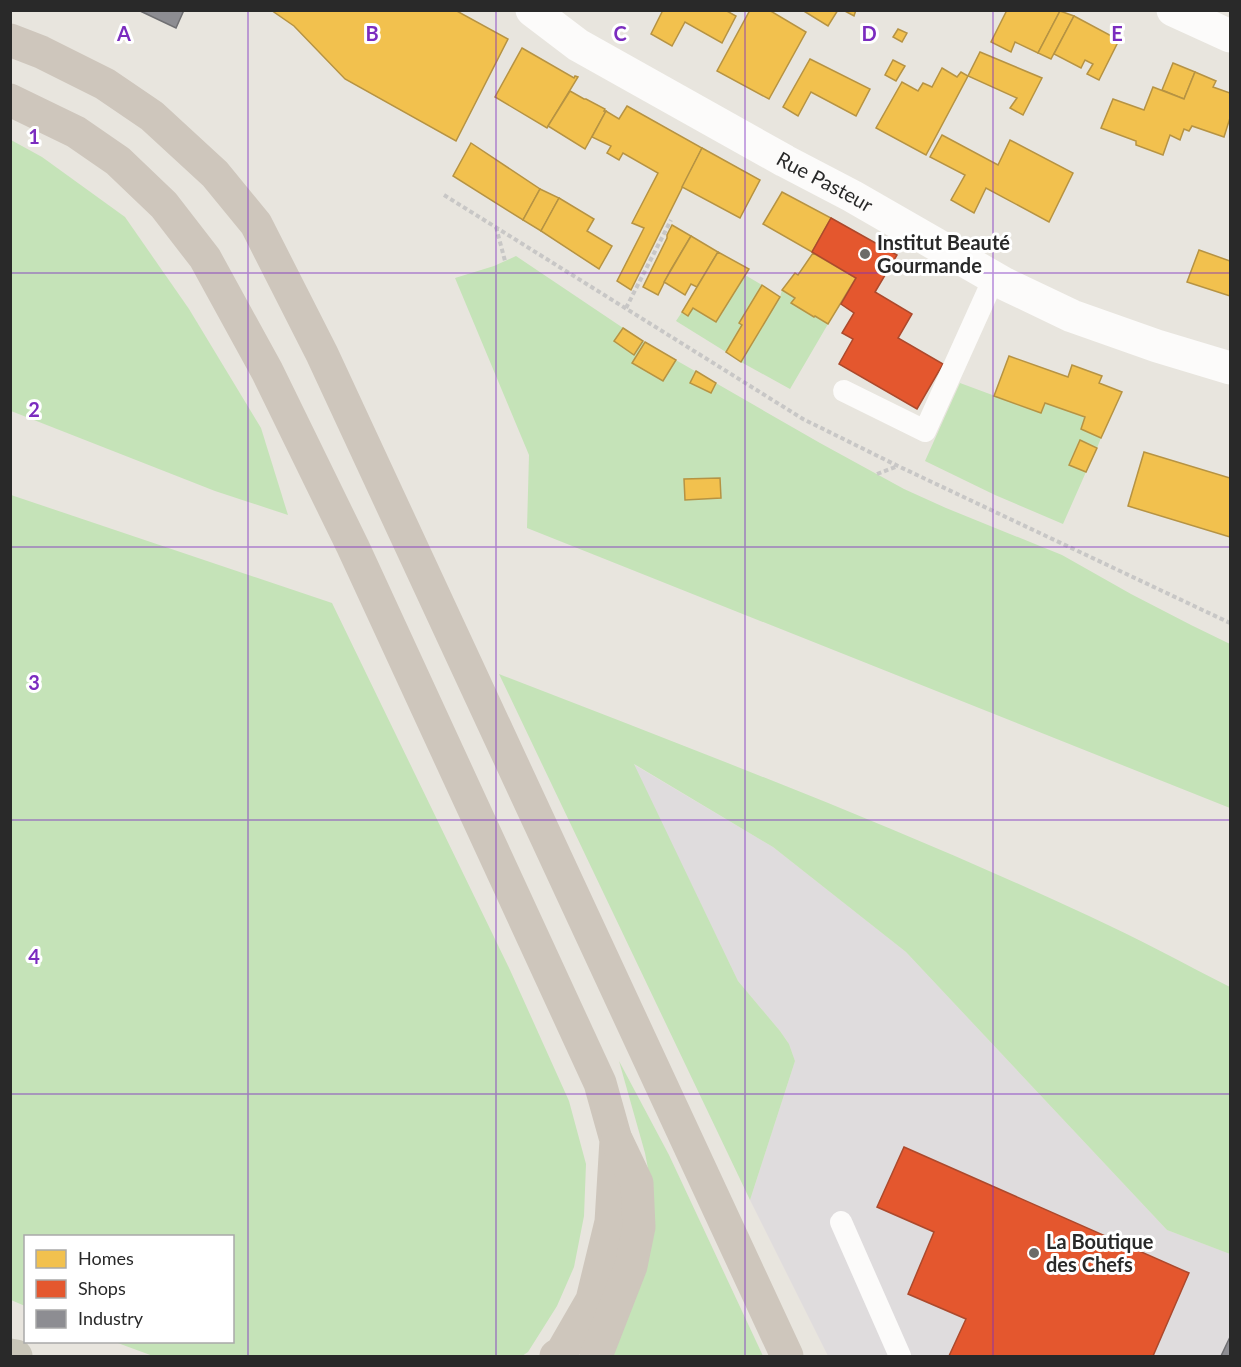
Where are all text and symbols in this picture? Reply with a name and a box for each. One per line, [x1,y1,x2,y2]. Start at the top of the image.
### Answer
text: A [116,21,131,45]
text: B [365,21,379,45]
text: C [613,21,627,45]
text: D [861,21,877,45]
text: E [1111,21,1123,45]
text: 1 [28,124,40,148]
street label: Rue Pasteur [773,146,878,217]
place label: Institut Beauté Gourmande [877,230,1010,277]
marker: Institut Beauté Gourmande [858,247,872,261]
text: 2 [28,397,40,421]
text: 3 [28,670,40,694]
text: 4 [28,944,40,968]
place label: La Boutique des Chefs [1046,1229,1154,1276]
legend [24,1235,234,1343]
marker: La Boutique des Chefs [1027,1246,1041,1260]
text: Homes [78,1247,134,1269]
text: Shops [78,1277,126,1299]
text: Industry [78,1307,144,1329]

